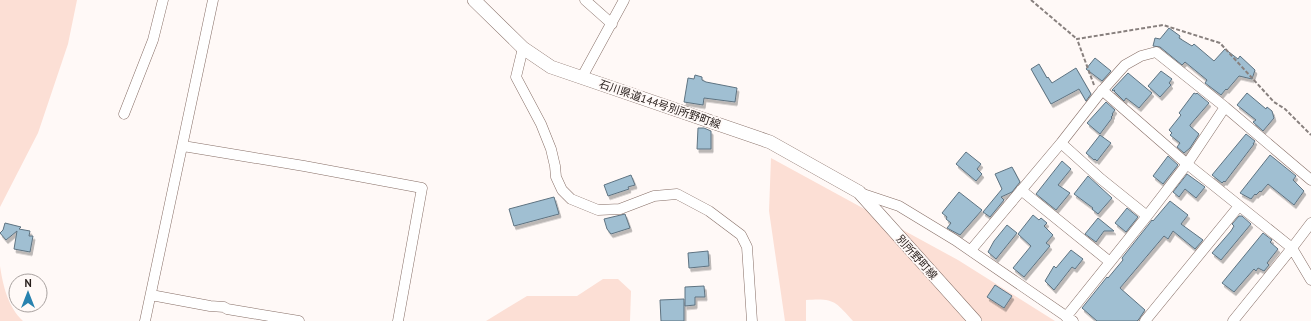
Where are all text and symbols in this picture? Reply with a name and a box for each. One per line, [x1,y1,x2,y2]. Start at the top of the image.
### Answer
street label: 石川県道144号別所野町線 [597,77,723,131]
street label: 別所野町線 [893,232,941,282]
north arrow [8,273,48,313]
text: N [24,276,32,290]

